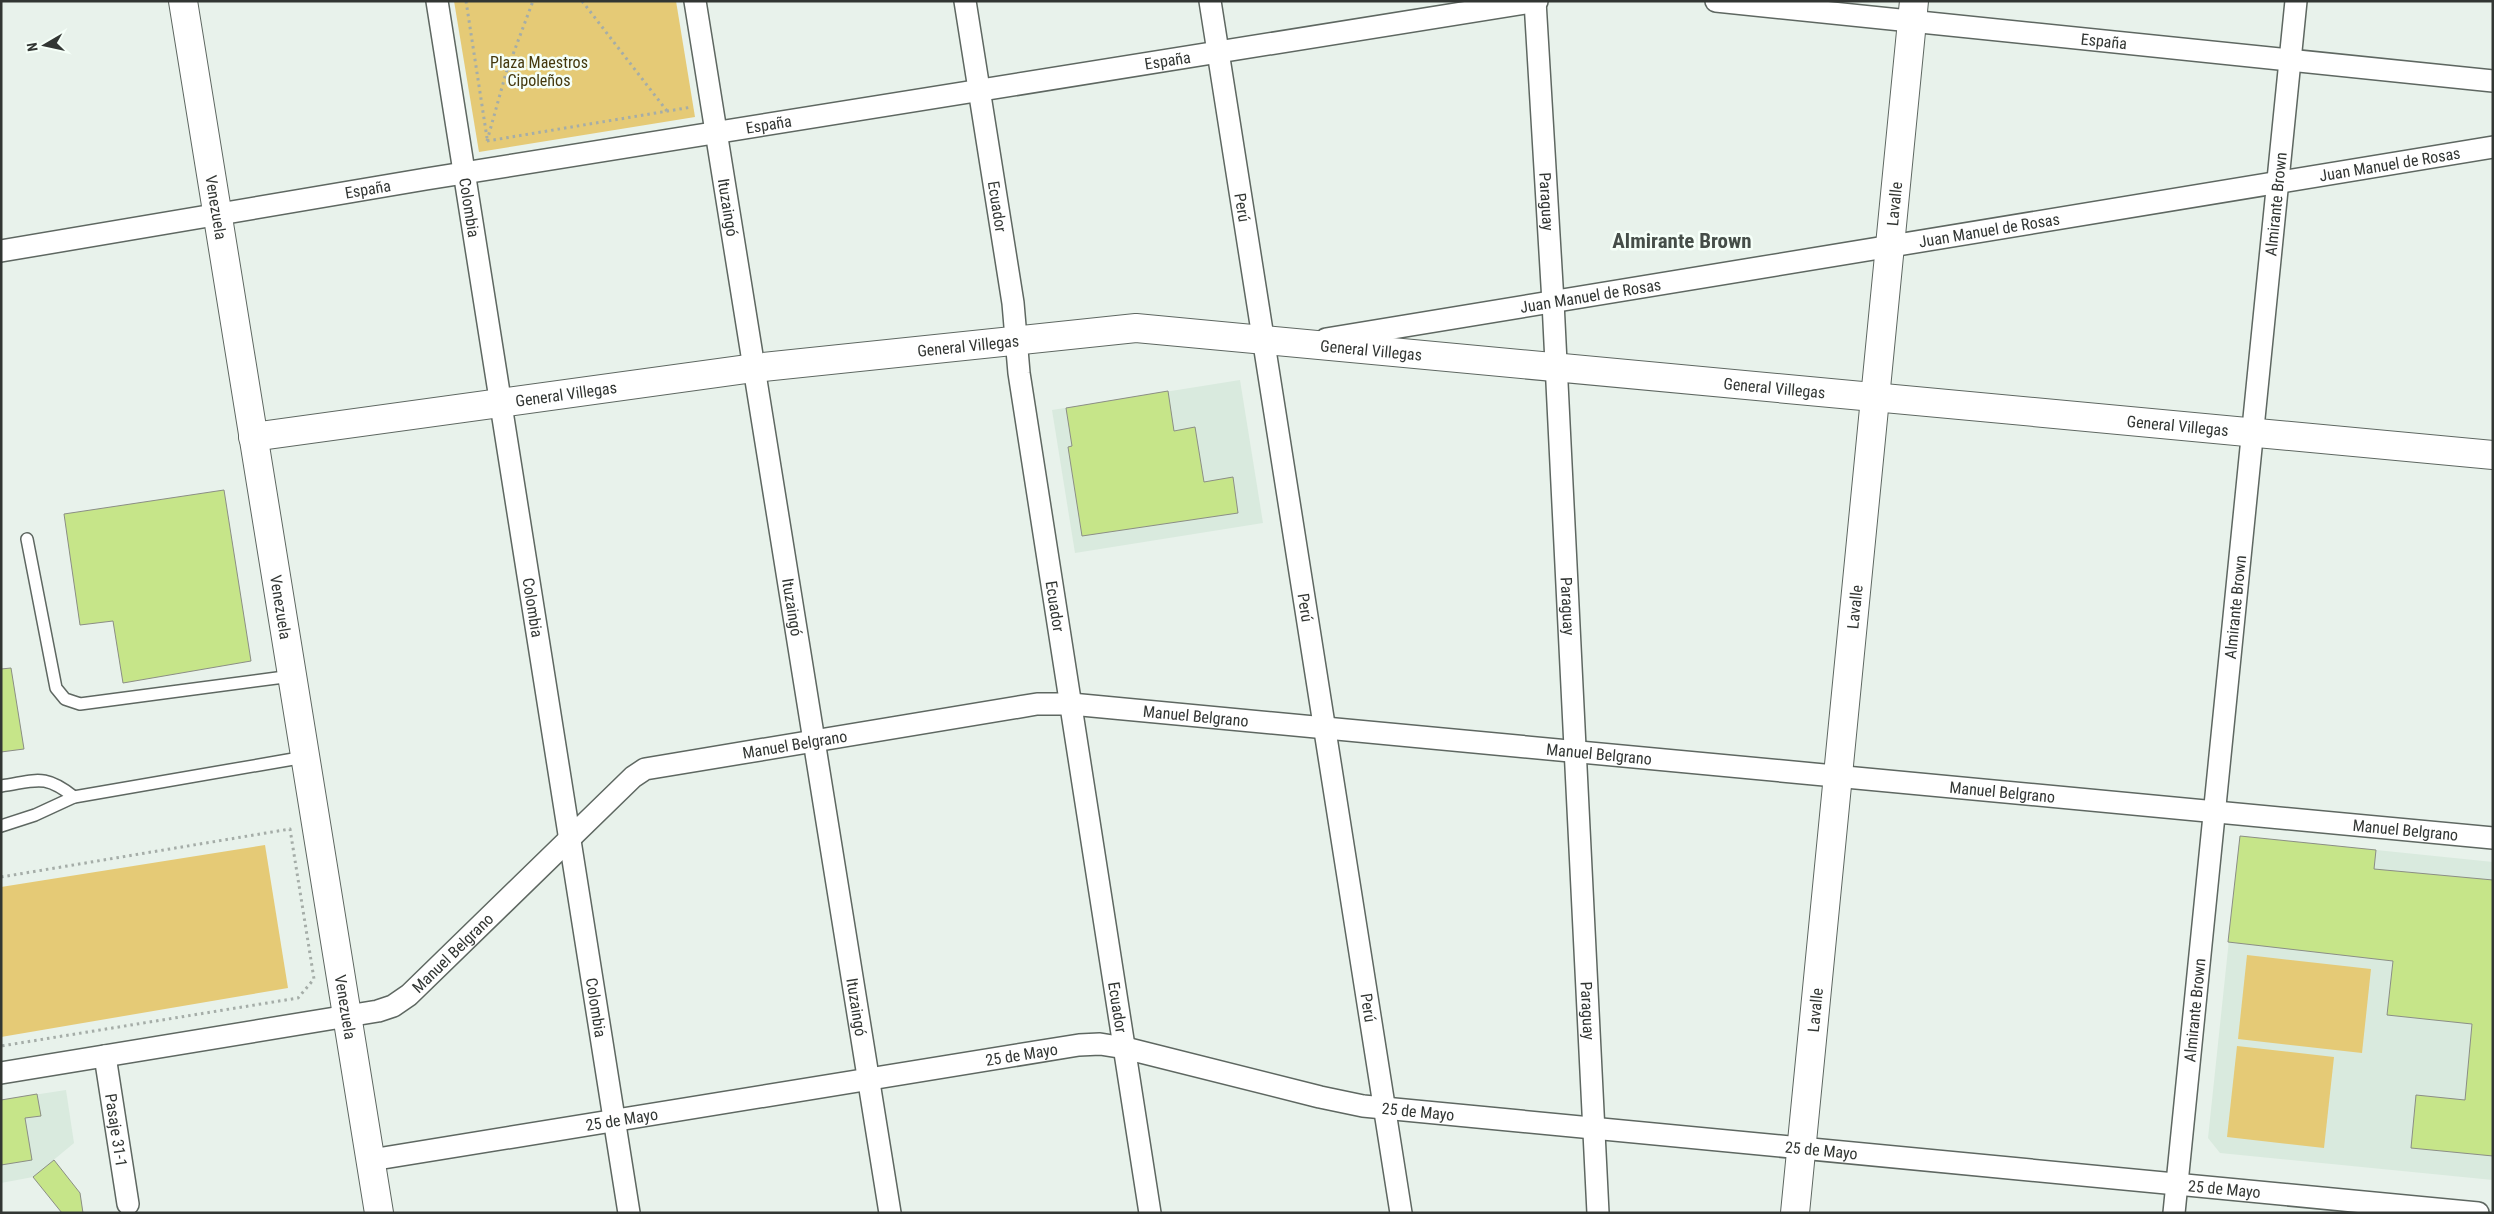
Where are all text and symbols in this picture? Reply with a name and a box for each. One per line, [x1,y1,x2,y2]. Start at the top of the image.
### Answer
north arrow [20,20,70,70]
street label: España [2080,29,2128,53]
text: N [24,42,41,53]
street label: España [1143,47,1192,73]
park label: Plaza Maestros Cipoleños [490,53,588,90]
street label: España [744,111,793,137]
street label: Juan Manuel de Rosas [2318,143,2462,185]
street label: Almirante Brown [2261,151,2290,257]
street label: Paraguay [1536,172,1558,232]
street label: Venezuela [202,174,231,241]
street label: España [343,176,392,202]
street label: Colombia [456,176,484,239]
street label: Ituzaingó [714,177,742,238]
street label: Ecuador [984,180,1011,233]
street label: Lavalle [1882,181,1906,227]
street label: Perú [1231,192,1254,223]
street label: Juan Manuel de Rosas [1917,209,2061,251]
district label: Almirante Brown [1612,229,1752,253]
street label: Juan Manuel de Rosas [1519,275,1662,316]
street label: General Villegas [916,331,1020,360]
street label: General Villegas [1319,336,1423,364]
street label: General Villegas [1723,374,1826,402]
street label: General Villegas [514,378,618,410]
street label: General Villegas [2126,411,2229,440]
street label: Almirante Brown [2220,554,2250,660]
street label: Venezuela [266,574,296,641]
street label: Colombia [519,576,547,639]
street label: Paraguay [1557,576,1579,636]
street label: Ituzaingó [779,577,807,638]
street label: Ecuador [1042,579,1069,633]
street label: Lavalle [1843,584,1866,630]
street label: Perú [1294,592,1317,623]
street label: Manuel Belgrano [1142,701,1249,730]
street label: Manuel Belgrano [741,726,848,762]
street label: Manuel Belgrano [1545,739,1653,768]
street label: Manuel Belgrano [1949,777,2056,806]
street label: Manuel Belgrano [2352,815,2459,844]
street label: Manuel Belgrano [408,909,497,996]
street label: Almirante Brown [2180,957,2209,1063]
street label: Venezuela [331,973,360,1041]
street label: Colombia [582,976,611,1039]
street label: Ituzaingó [843,977,871,1037]
street label: Ecuador [1105,980,1131,1034]
street label: Paraguay [1577,981,1599,1041]
street label: Lavalle [1803,987,1827,1033]
street label: Perú [1357,992,1380,1023]
street label: 25 de Mayo [984,1039,1059,1070]
street label: Pasaje 31-1 [101,1092,132,1168]
street label: 25 de Mayo [1381,1098,1455,1124]
street label: 25 de Mayo [584,1104,659,1134]
street label: 25 de Mayo [1784,1137,1858,1163]
street label: 25 de Mayo [2187,1176,2262,1202]

